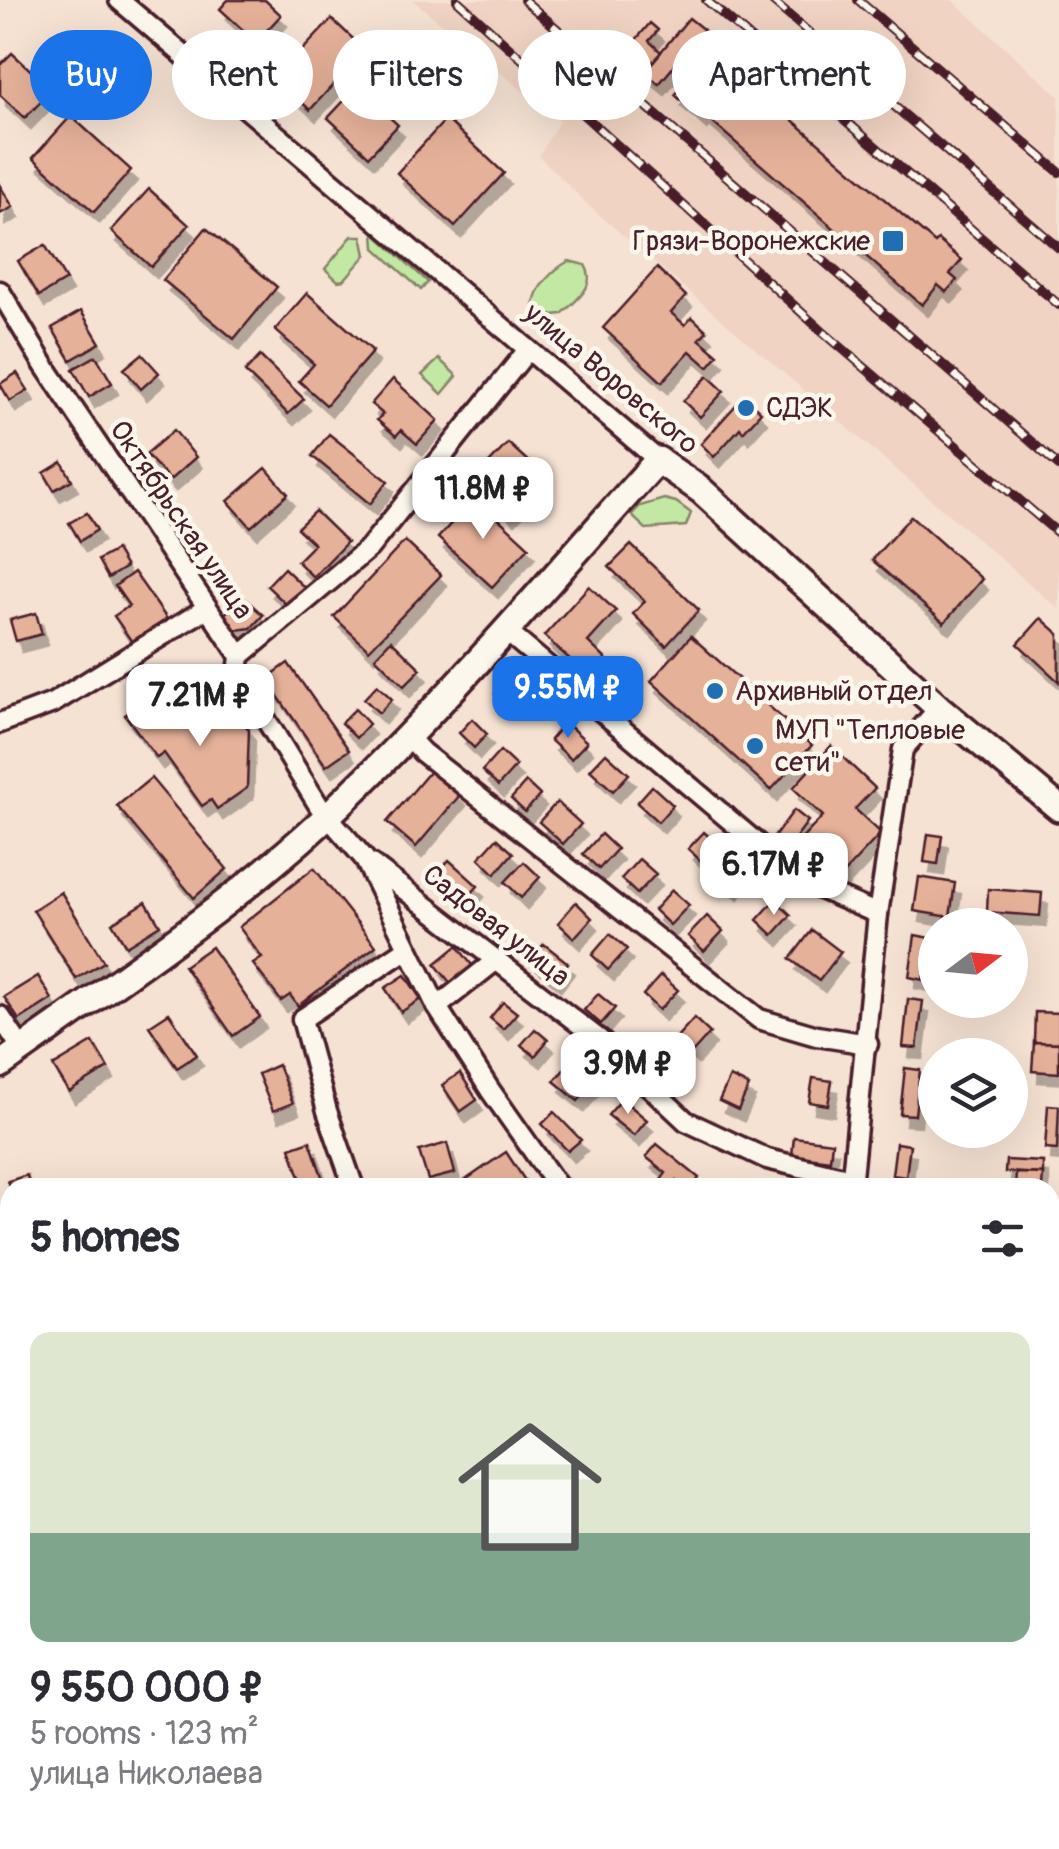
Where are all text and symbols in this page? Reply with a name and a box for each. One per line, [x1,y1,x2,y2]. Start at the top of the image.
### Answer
chip: Buy [30,30,152,120]
chip: Rent [172,30,313,120]
chip: Filters [333,30,498,120]
chip: New [518,30,652,120]
chip: Apartment [672,30,906,120]
place label: Грязи-Воронежские [633,224,870,259]
marker: Грязи-Воронежские [880,228,906,254]
street label: улица Воровского [516,295,705,462]
place label: СДЭК [766,391,833,426]
marker: СДЭК [735,397,757,419]
street label: Октябрьская улица [102,414,260,626]
pin: 11.8M ₽ [391,457,575,542]
text: 11.8M ₽ [434,469,532,509]
pin: 9.55M ₽ [476,656,660,741]
pin: 7.21M ₽ [108,664,292,749]
text: 9.55M ₽ [514,668,622,708]
place label: Архивный отдел [735,674,933,709]
text: 7.21M ₽ [148,676,252,716]
marker: Архивный отдел [704,680,726,702]
place label: МУП "Тепловые сети" [775,713,965,780]
marker: МУП "Тепловые сети" [744,735,766,757]
pin: 6.17M ₽ [682,833,866,918]
text: 6.17M ₽ [722,845,826,885]
street label: Садовая улица [415,857,577,995]
north arrow [918,908,1028,1018]
map controls [918,908,1028,1148]
pin: 3.9M ₽ [547,1032,709,1117]
button: layers [918,1038,1028,1148]
text: 3.9M ₽ [583,1044,673,1084]
icon: filters [975,1211,1030,1266]
text: 5 homes [30,1212,180,1264]
icon: home [440,1397,620,1577]
text: 9 550 000 ₽ [30,1662,264,1714]
text: 5 rooms · 123 m² [30,1714,259,1754]
text: улица Николаева [30,1754,263,1794]

